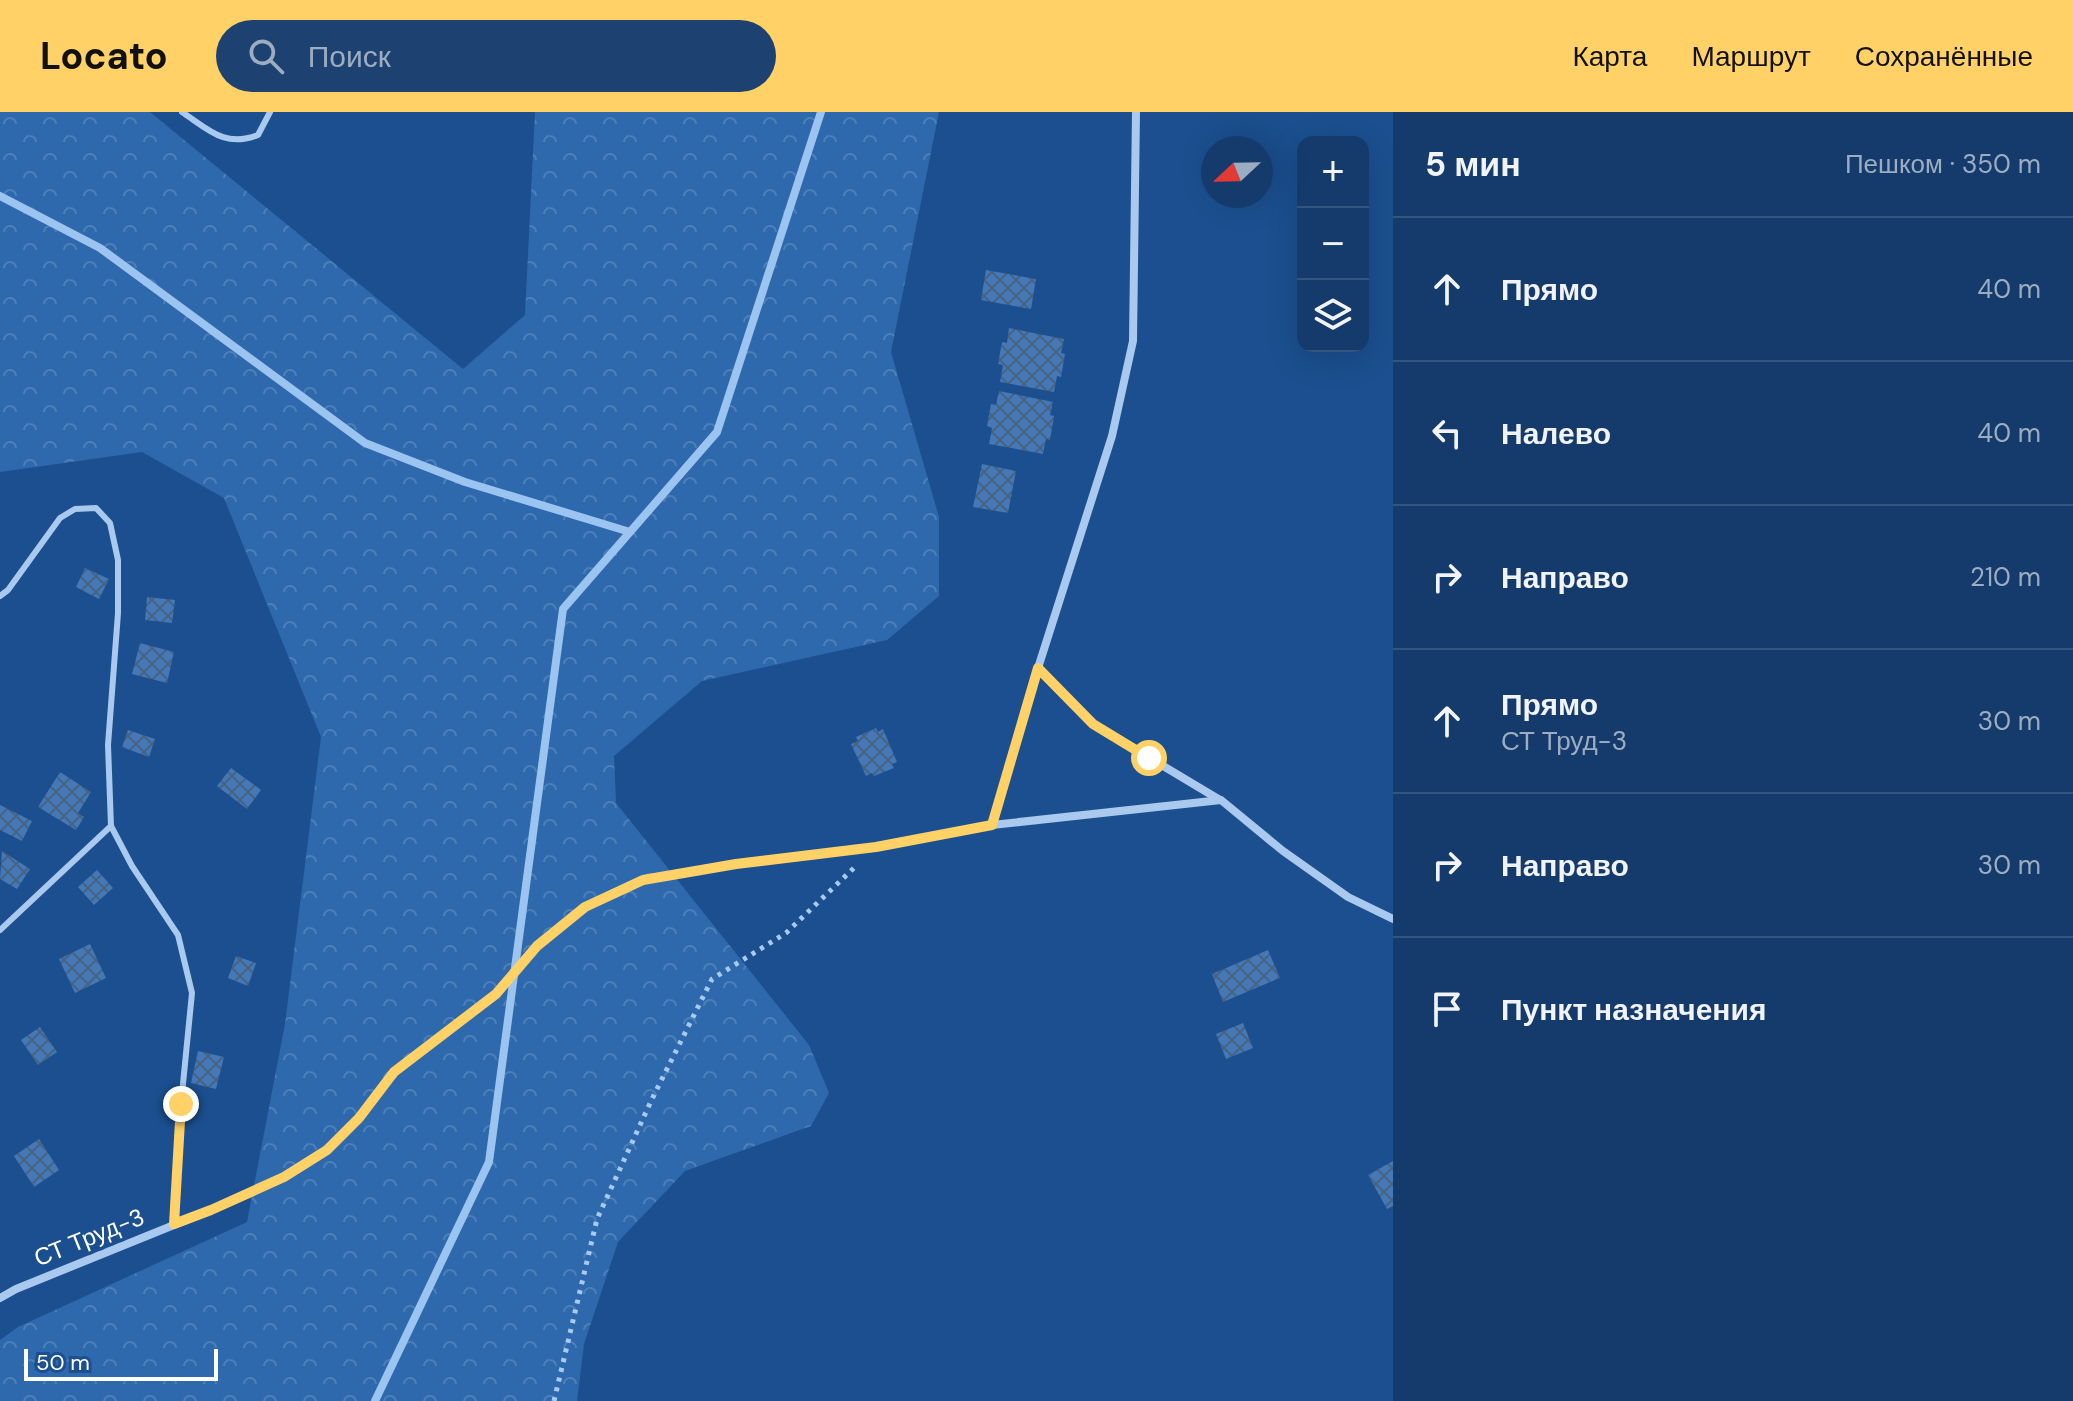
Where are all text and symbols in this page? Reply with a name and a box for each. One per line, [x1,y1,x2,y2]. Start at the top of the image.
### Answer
search box [216,20,776,92]
text: Locato [40,31,168,81]
icon: search [244,34,288,78]
text: Поиск [308,37,391,76]
text: Карта [1572,38,1647,75]
text: Маршрут [1691,38,1811,75]
text: Сохранённые [1855,38,2033,75]
north arrow [1201,136,1273,208]
map controls [1297,136,1369,352]
button: + [1297,136,1369,208]
text: 5 мин [1425,142,1521,187]
text: Пешком · 350 m [1845,147,2041,181]
button: − [1297,208,1369,280]
icon: ahead [1425,267,1469,311]
text: Прямо [1501,270,1598,309]
text: 40 m [1977,272,2041,306]
button: layers [1297,280,1369,352]
icon: left [1425,411,1469,455]
text: Налево [1501,414,1611,453]
text: 40 m [1977,416,2041,450]
icon: right [1425,555,1469,599]
text: Направо [1501,558,1629,597]
text: 210 m [1970,560,2041,594]
text: Прямо [1501,685,1598,724]
icon: ahead [1425,699,1469,743]
text: 30 m [1978,704,2041,738]
text: СТ Труд-3 [1501,724,1627,758]
route start [1131,740,1167,776]
icon: right [1425,843,1469,887]
text: Направо [1501,846,1629,885]
text: 30 m [1978,848,2041,882]
icon: arrive [1425,987,1469,1031]
text: Пункт назначения [1501,990,1766,1029]
route end [163,1086,199,1122]
street label: СТ Труд-3 [29,1201,149,1273]
scale bar [24,1345,218,1381]
text: 50 m [36,1348,90,1377]

